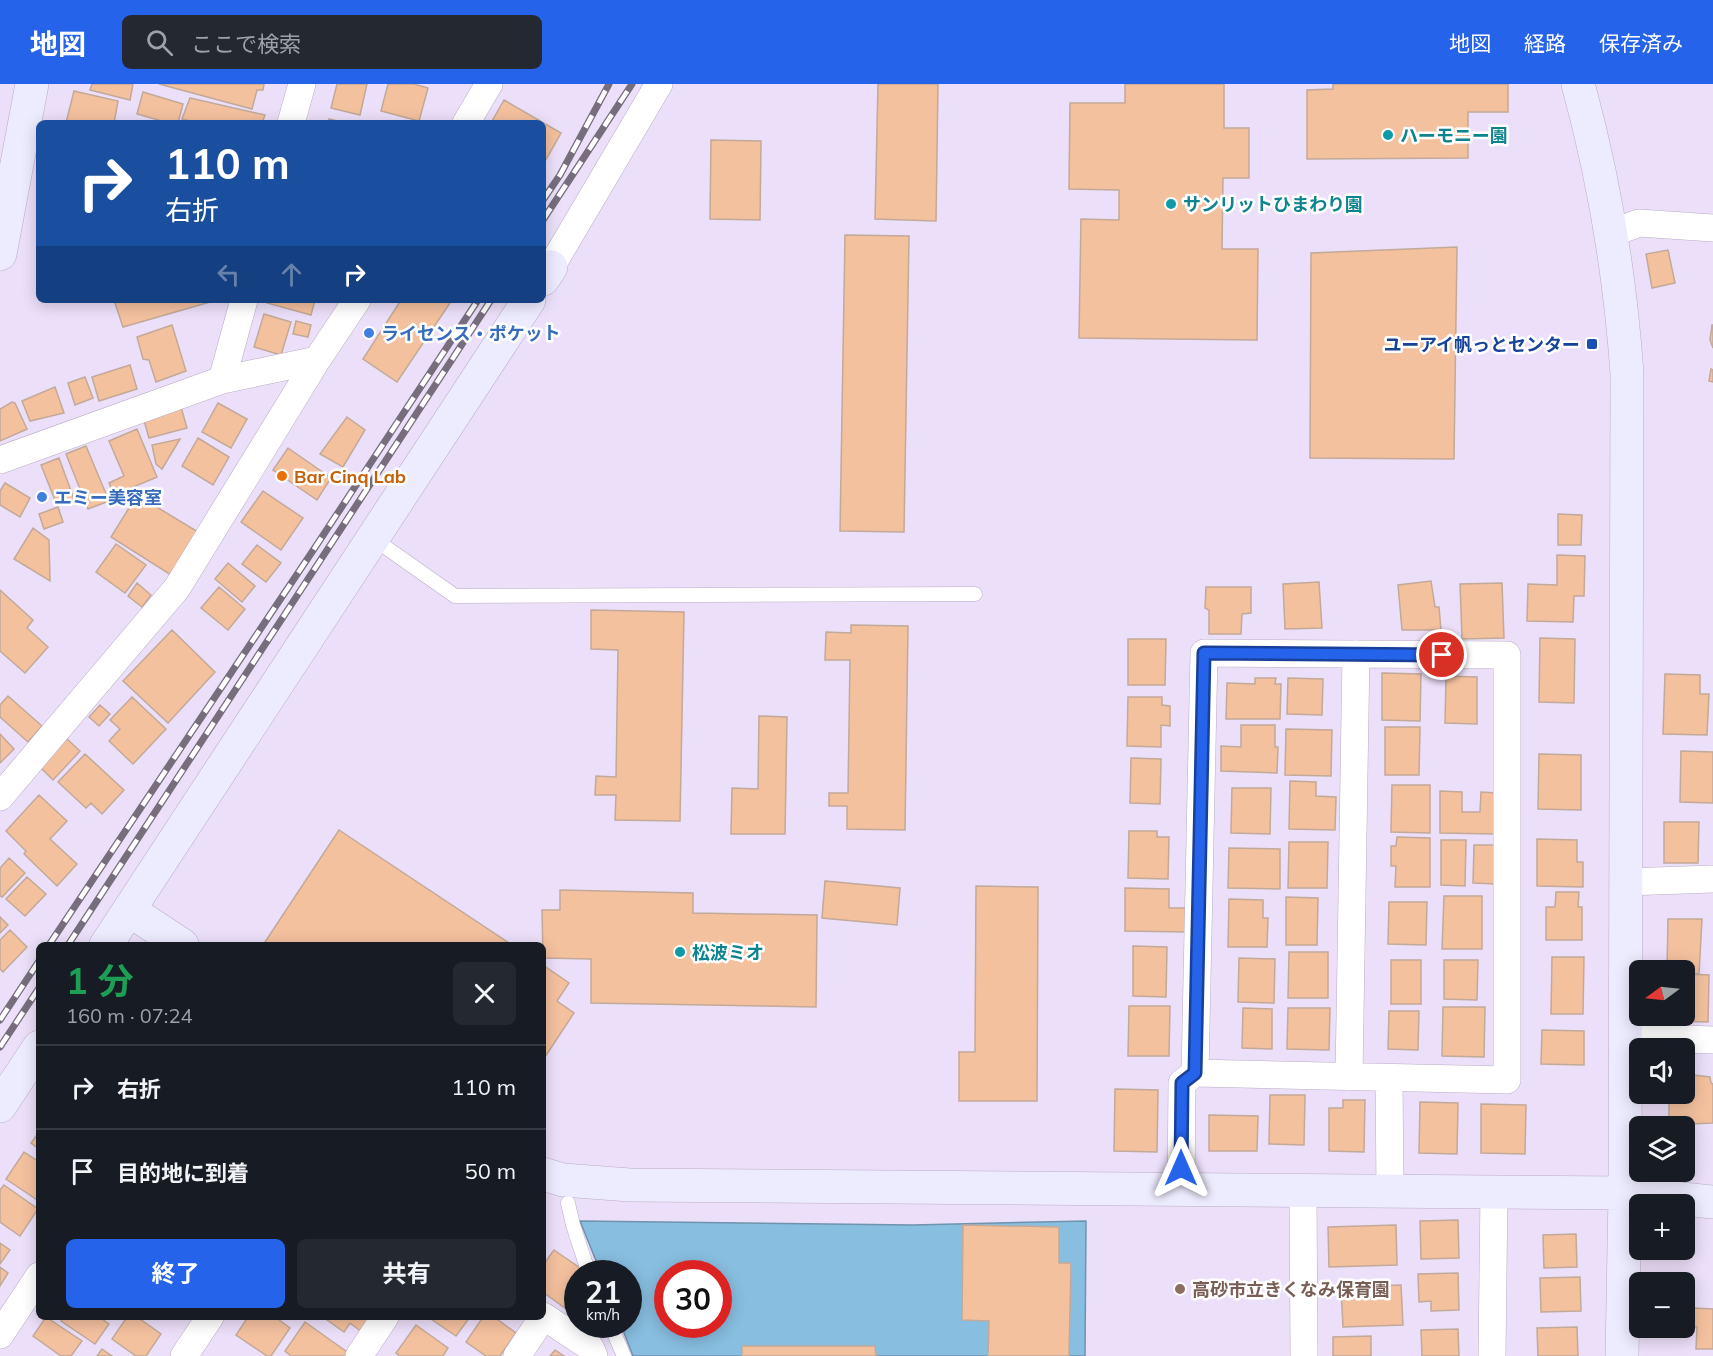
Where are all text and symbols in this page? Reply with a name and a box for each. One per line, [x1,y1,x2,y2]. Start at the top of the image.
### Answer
search box [122,15,542,69]
text: 地図 [30,26,86,61]
icon: search [143,26,176,59]
text: ここで検索 [191,30,301,58]
text: 地図 [1449,30,1491,56]
text: 経路 [1524,30,1566,56]
text: 保存済み [1599,30,1683,56]
place label: ハーモニー園 [1400,124,1508,147]
marker: ハーモニー園 [1381,128,1395,142]
text: 110 m [165,137,290,190]
icon: right [66,144,144,222]
text: 右折 [165,193,219,227]
place label: サンリットひまわり園 [1183,193,1363,216]
marker: サンリットひまわり園 [1164,197,1178,211]
icon: left [212,258,245,291]
icon: ahead [275,258,308,291]
icon: right [338,258,371,291]
place label: ライセンス・ポケット [381,322,561,345]
marker: ライセンス・ポケット [362,326,376,340]
place label: ユーアイ帆っとセンター [1384,333,1580,356]
marker: ユーアイ帆っとセンター [1585,337,1599,351]
place label: Bar Cinq Lab [294,465,406,488]
marker: Bar Cinq Lab [275,469,289,483]
place label: エミー美容室 [54,486,162,509]
marker: エミー美容室 [35,490,49,504]
pin [1416,629,1467,680]
icon: arrive [1425,638,1458,671]
place label: 松波ミオ [692,941,764,964]
marker: 松波ミオ [673,945,687,959]
text: 1 分 [66,958,133,1003]
north arrow [1629,960,1695,1026]
map controls [1629,960,1695,1338]
button: close [453,962,516,1025]
text: 160 m · 07:24 [66,1003,192,1028]
button: sound [1629,1038,1695,1104]
icon: right [66,1071,99,1104]
text: 110 m [451,1073,516,1101]
text: 右折 [117,1075,161,1103]
button: layers [1629,1116,1695,1182]
position arrow [1149,1136,1213,1200]
icon: arrive [66,1155,99,1188]
text: 50 m [465,1157,516,1185]
text: 目的地に到着 [117,1159,249,1187]
button: + [1629,1194,1695,1260]
button: 終了 [66,1239,285,1308]
button: 共有 [297,1239,516,1308]
speed limit sign: 30 [654,1260,732,1338]
button: − [1629,1272,1695,1338]
text: 21 [585,1273,621,1311]
place label: 高砂市立きくなみ保育園 [1192,1278,1390,1301]
marker: 高砂市立きくなみ保育園 [1173,1282,1187,1296]
text: km/h [586,1305,620,1324]

